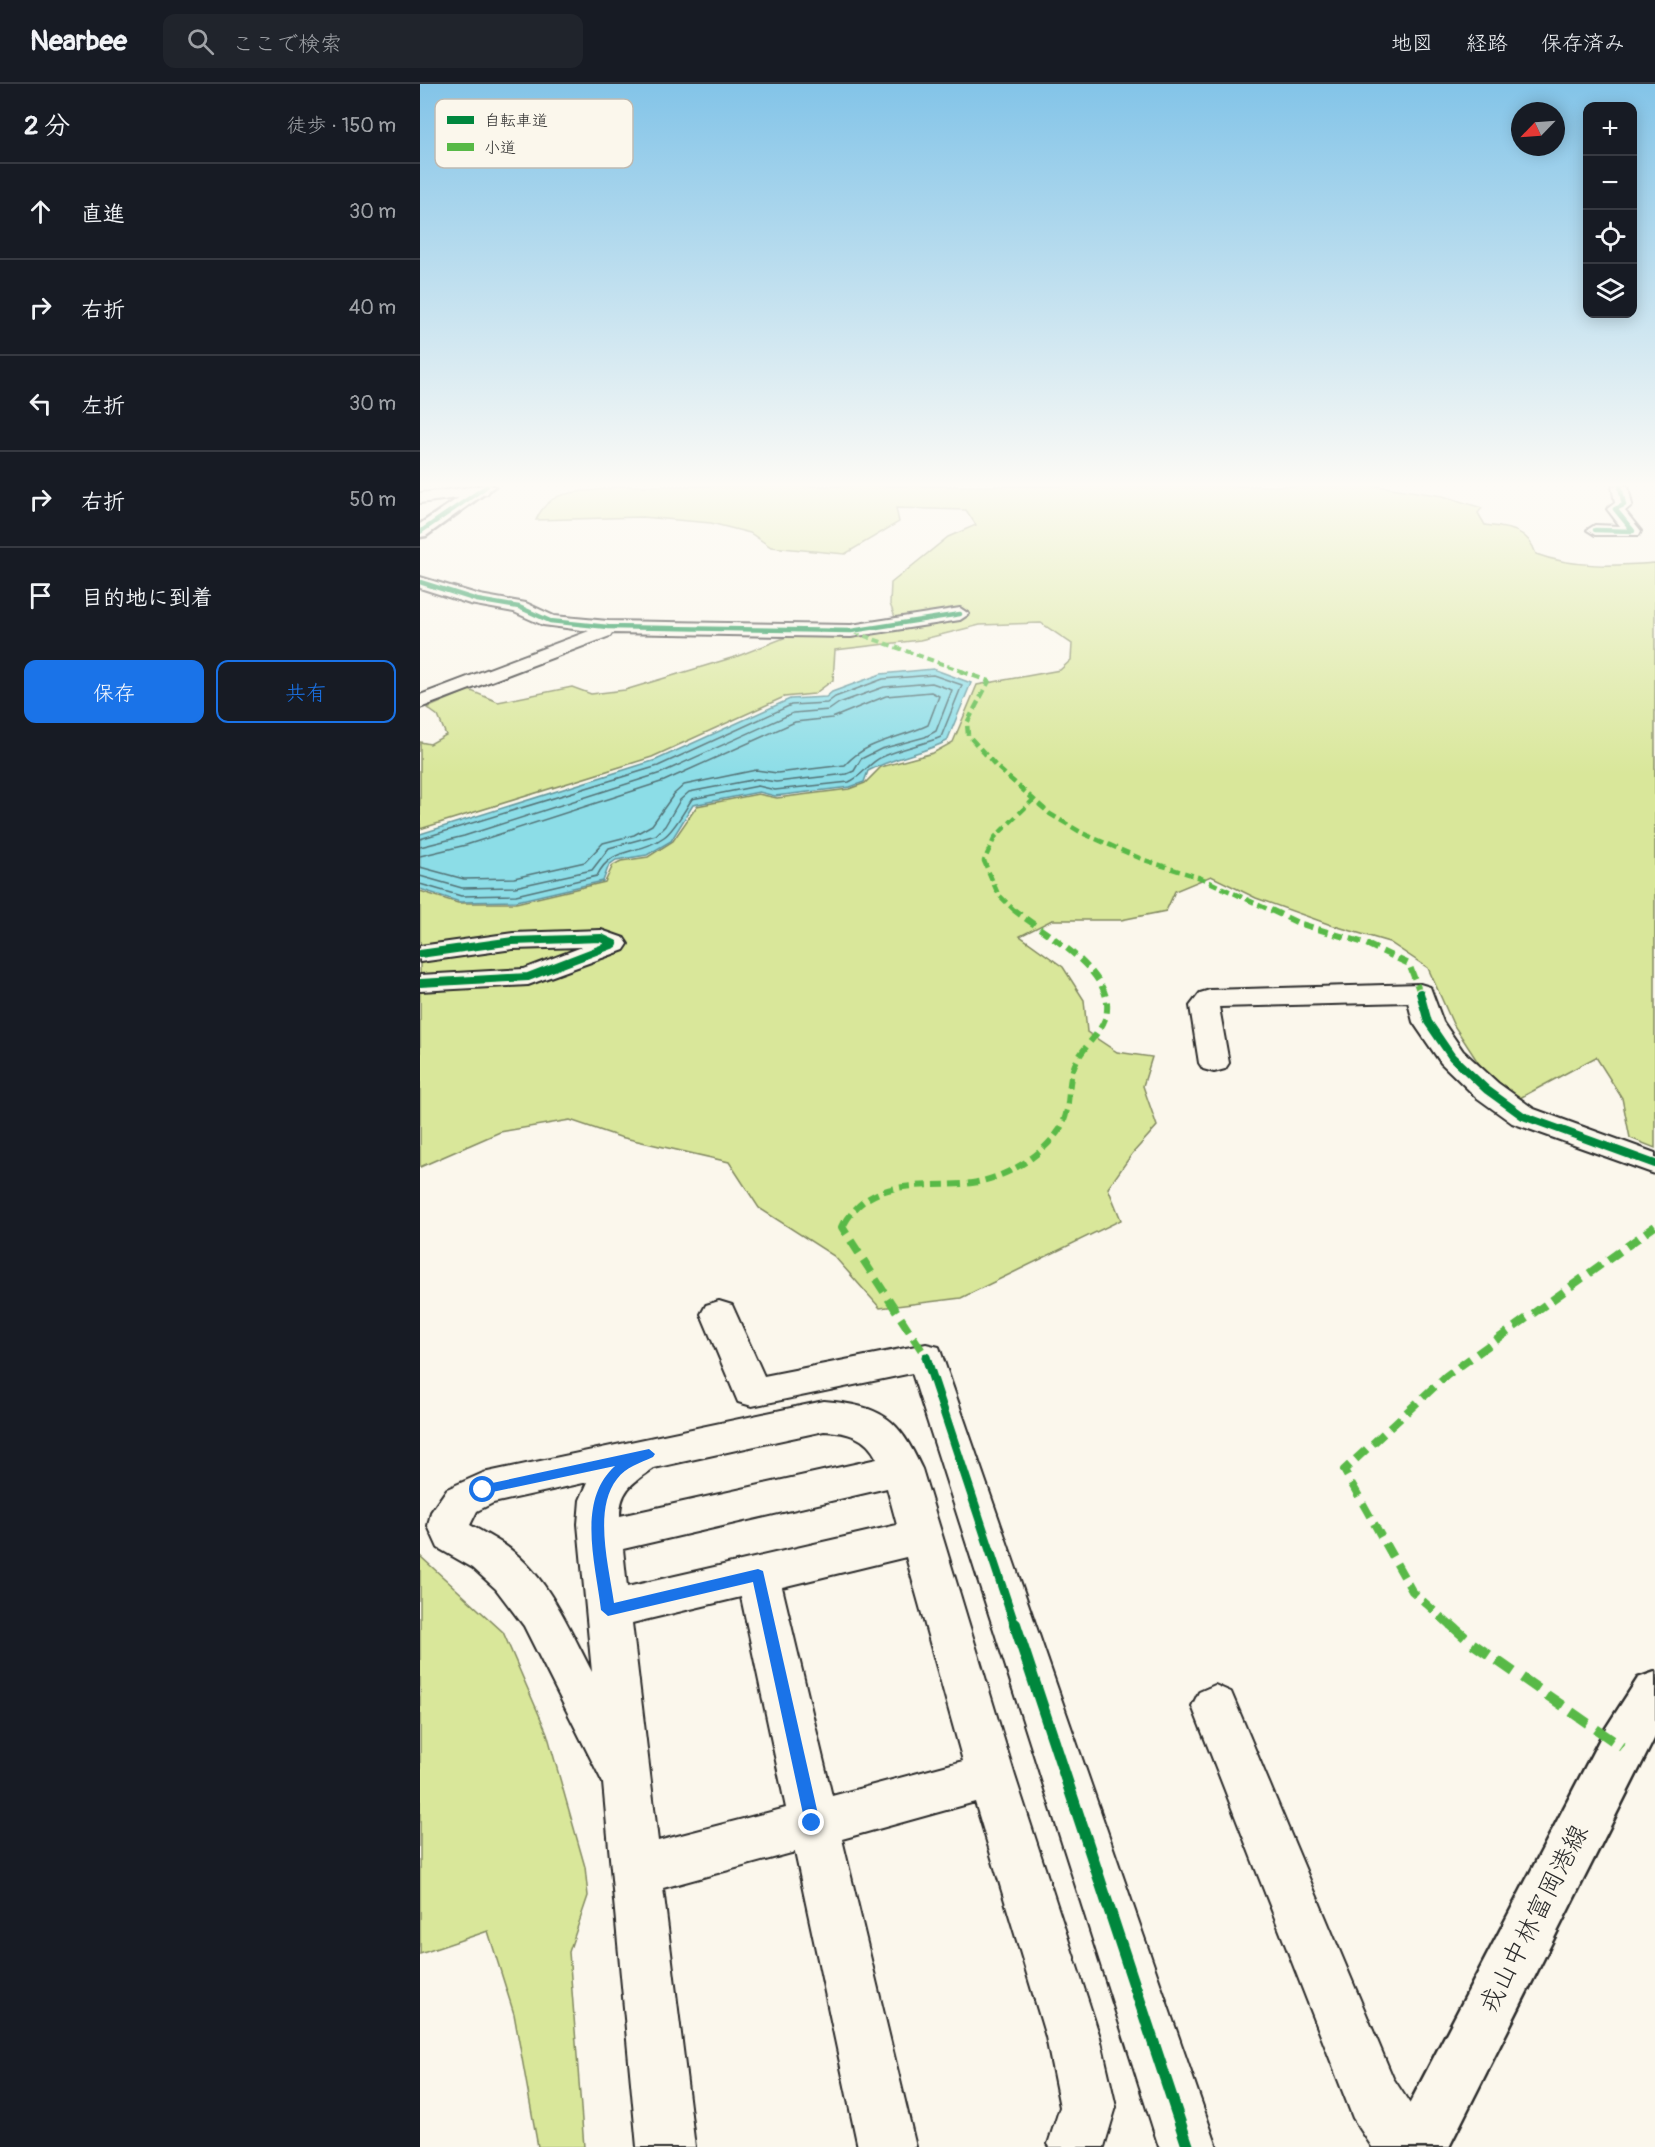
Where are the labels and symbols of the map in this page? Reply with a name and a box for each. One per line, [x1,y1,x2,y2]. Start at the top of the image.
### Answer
legend [435,99,633,168]
north arrow [1511,102,1565,156]
text: 自転車道 [484,111,548,131]
text: 小道 [484,138,516,158]
route start [469,1476,495,1502]
route end [798,1809,824,1835]
street label: 戎山中林富岡港線 [1473,1819,1595,2019]

